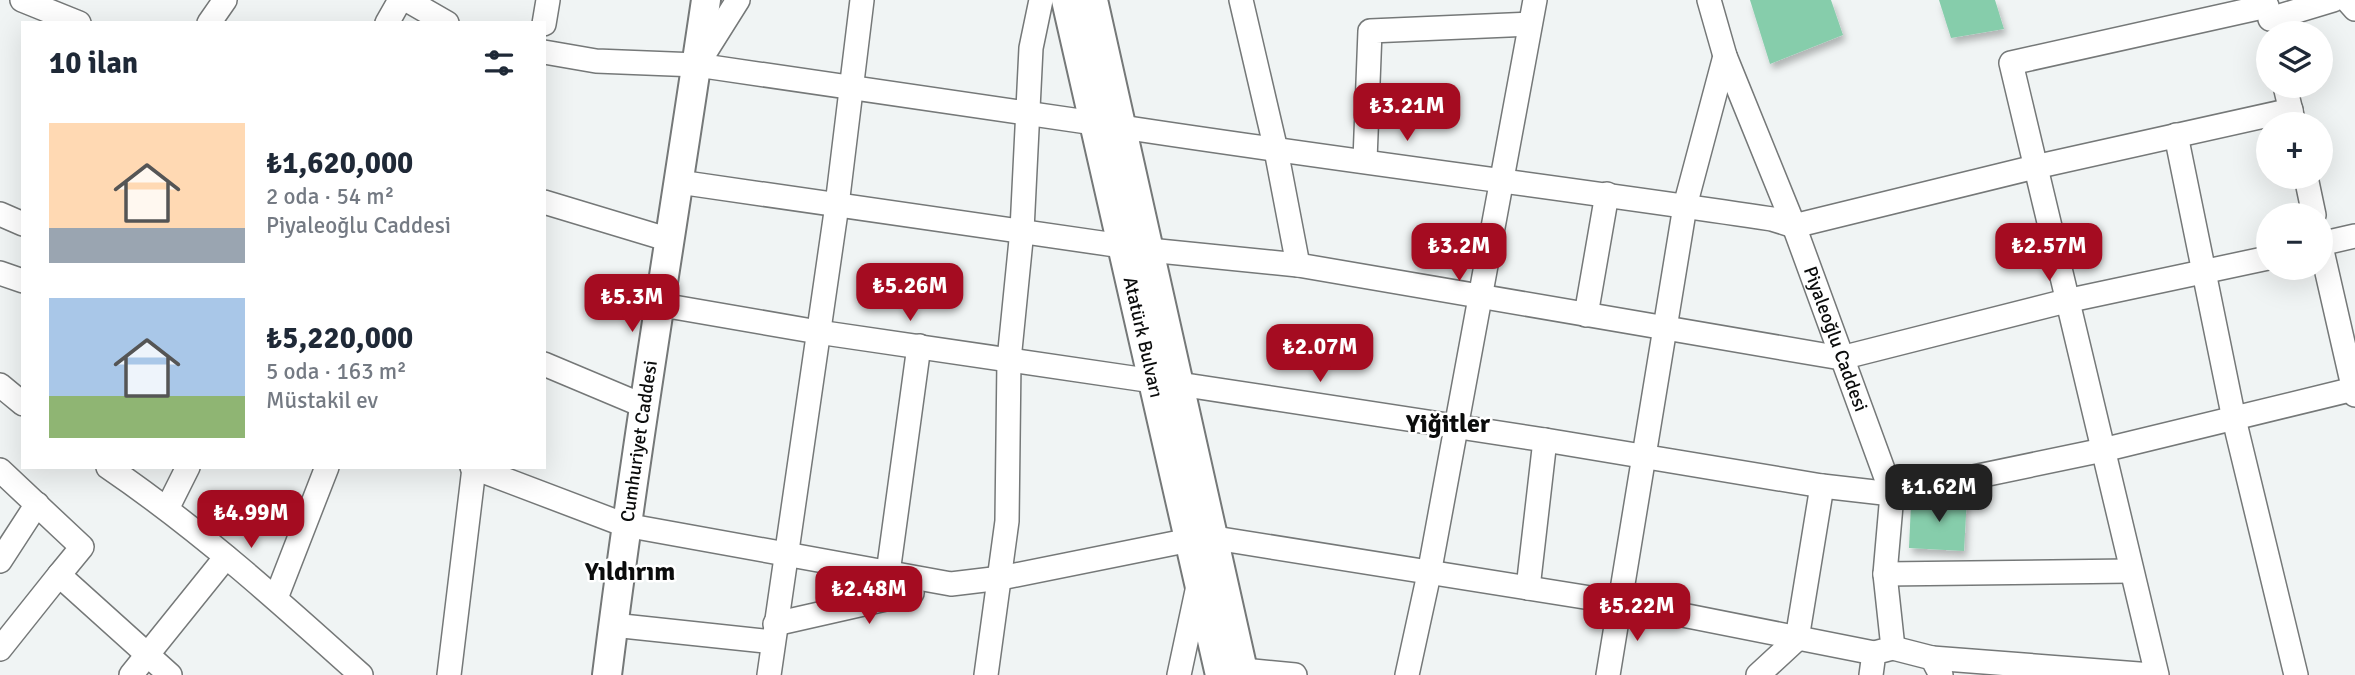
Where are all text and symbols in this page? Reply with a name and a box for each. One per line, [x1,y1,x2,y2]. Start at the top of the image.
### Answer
map controls [2256,21,2333,280]
button: layers [2256,21,2333,98]
icon: filters [480,44,518,82]
text: 10 ilan [49,45,138,82]
pin: ₺3.21M [1350,83,1464,143]
text: ₺3.21M [1369,91,1445,120]
button: + [2256,112,2333,189]
text: ₺1,620,000 [266,145,413,182]
icon: home [105,151,189,235]
text: 2 oda · 54 m² [266,182,394,211]
button: − [2256,203,2333,280]
text: Piyaleoğlu Caddesi [266,211,451,240]
pin: ₺3.2M [1410,224,1508,283]
pin: ₺2.57M [1992,224,2106,283]
text: ₺3.2M [1427,231,1491,260]
text: ₺2.57M [2011,231,2087,260]
street label: Piyaleoğlu Caddesi [1798,263,1873,415]
pin: ₺5.26M [853,264,967,323]
text: ₺5.26M [872,271,948,300]
pin: ₺5.3M [583,274,681,334]
street label: Atatürk Bulvarı [1118,275,1168,400]
text: ₺5.3M [600,282,664,311]
text: ₺5,220,000 [266,320,413,357]
pin: ₺2.07M [1263,324,1377,384]
icon: home [105,326,189,410]
text: ₺2.07M [1282,332,1358,361]
text: 5 oda · 163 m² [266,357,407,386]
street label: Cumhuriyet Caddesi [615,359,663,524]
text: Müstakil ev [266,386,378,415]
district label: Yiğitler [1405,408,1491,440]
pin: ₺1.62M [1882,464,1996,524]
text: ₺1.62M [1901,472,1977,501]
pin: ₺4.99M [194,490,308,550]
text: ₺4.99M [213,498,289,527]
district label: Yıldırım [584,556,675,588]
pin: ₺2.48M [812,566,926,626]
text: ₺2.48M [831,574,907,603]
pin: ₺5.22M [1580,584,1694,643]
text: ₺5.22M [1599,591,1675,620]

